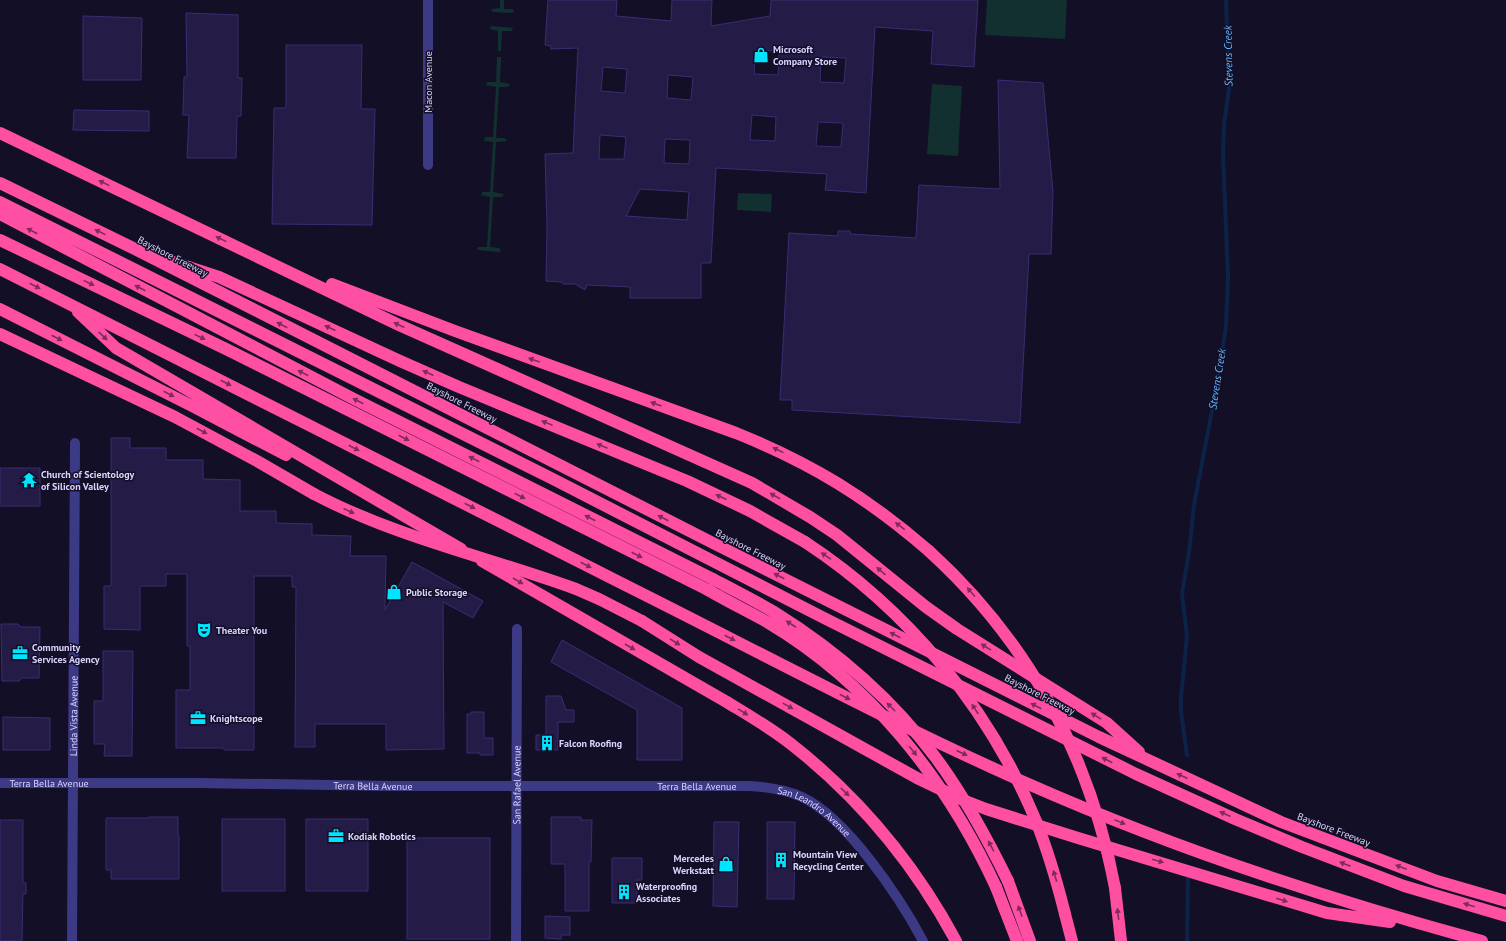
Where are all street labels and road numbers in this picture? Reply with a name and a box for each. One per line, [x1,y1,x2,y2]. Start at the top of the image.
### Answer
street label: Macon Avenue [422,51,435,113]
street label: Bayshore Freeway [135,233,210,280]
street label: Bayshore Freeway [424,379,499,426]
street label: Bayshore Freeway [713,526,788,573]
street label: Bayshore Freeway [1002,671,1077,718]
street label: Linda Vista Avenue [67,676,81,756]
street label: San Rafael Avenue [510,745,524,825]
street label: Terra Bella Avenue [9,777,89,790]
street label: Terra Bella Avenue [333,779,413,793]
street label: Terra Bella Avenue [657,780,737,793]
street label: San Leandro Avenue [776,784,853,840]
street label: Bayshore Freeway [1295,810,1372,849]

